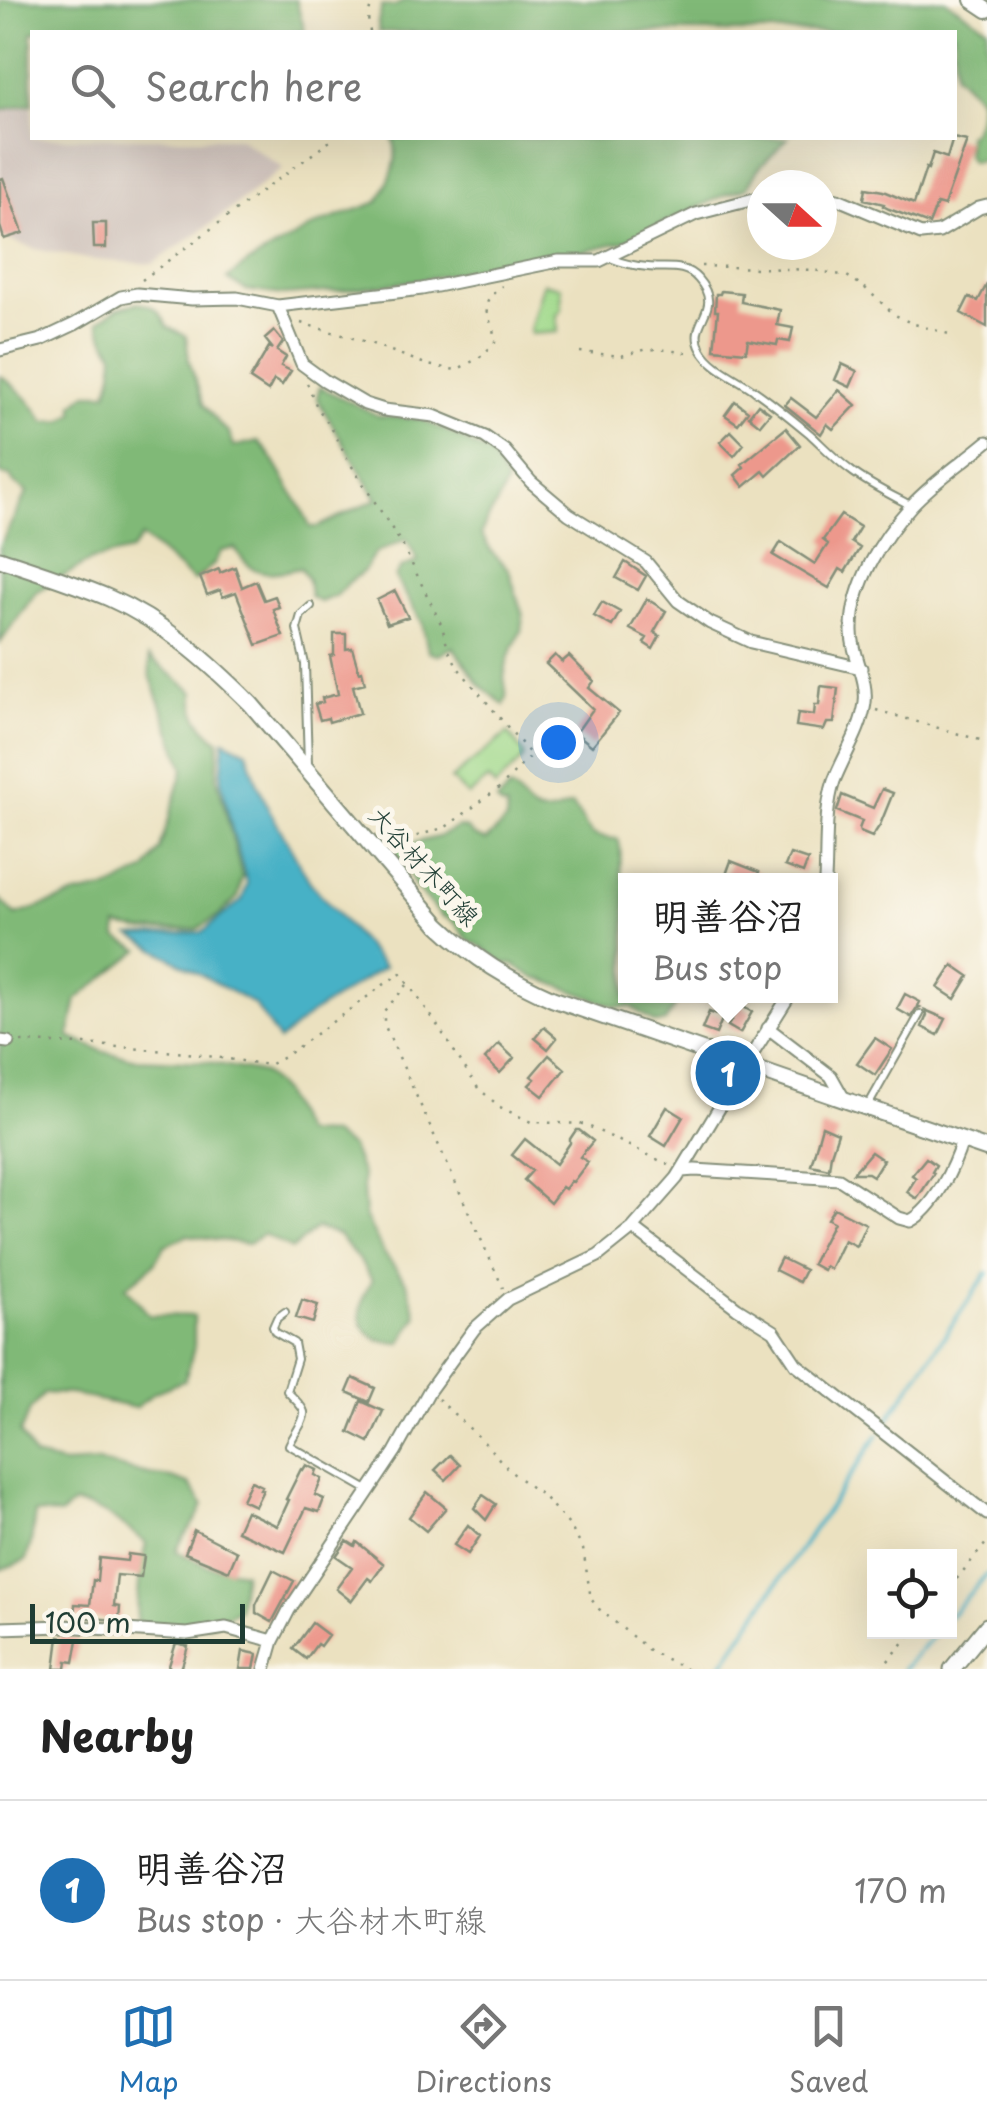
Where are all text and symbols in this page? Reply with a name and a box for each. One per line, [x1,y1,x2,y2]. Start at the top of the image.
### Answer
search box [30,30,957,140]
text: Search here [145,57,362,114]
icon: search [65,58,120,113]
north arrow [747,170,837,260]
your location [533,717,584,768]
street label: 大谷材木町線 [360,797,489,934]
popup [618,873,838,1003]
text: 明善谷沼 [652,886,804,943]
text: Bus stop [652,943,782,991]
pin: 1 [696,1036,760,1110]
map controls [867,1549,957,1639]
button: locate [867,1549,957,1639]
scale bar [30,1599,245,1644]
text: 100 m [45,1600,131,1643]
text: Nearby [40,1703,194,1766]
text: 明善谷沼 [135,1838,287,1895]
text: 1 [65,1866,80,1914]
text: 170 m [854,1866,947,1914]
text: Bus stop · 大谷材木町線 [135,1895,486,1943]
tab: Map [119,1999,178,2102]
tab: Directions [416,1999,552,2102]
tab: Saved [789,1999,868,2102]

